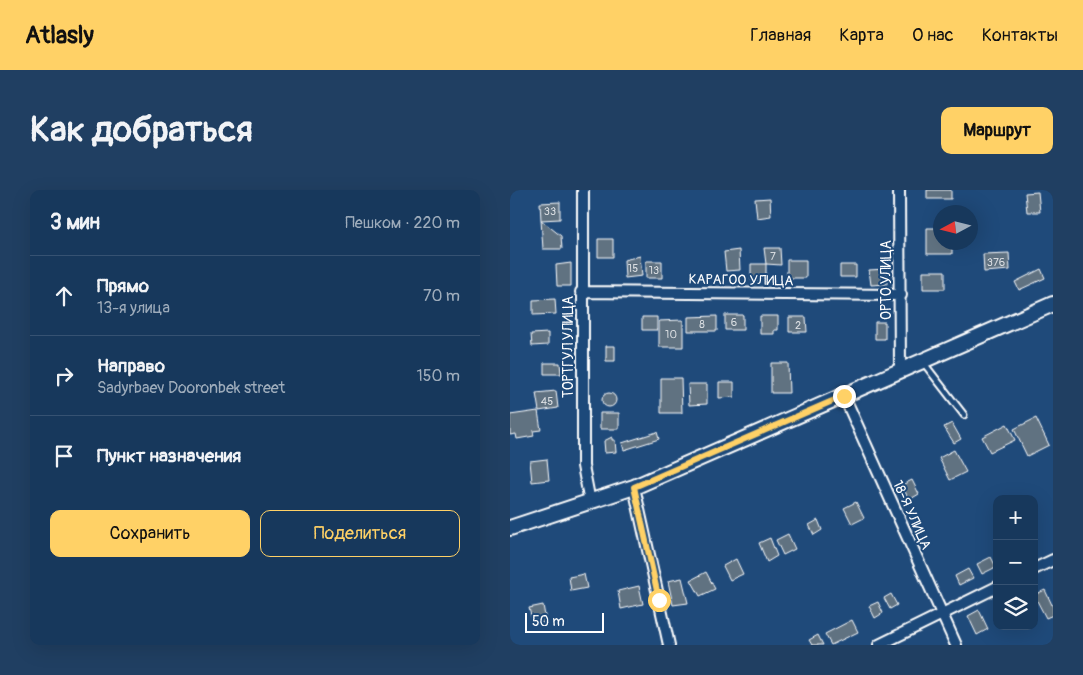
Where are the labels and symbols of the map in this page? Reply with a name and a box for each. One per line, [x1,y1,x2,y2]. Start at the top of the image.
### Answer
house number: 33 [544,205,556,218]
north arrow [933,205,978,250]
street label: ОРТО УЛИЦА [878,240,895,320]
house number: 7 [770,250,776,263]
house number: 376 [987,256,1005,269]
house number: 15 [628,262,638,275]
house number: 13 [649,264,659,277]
street label: КАРАГОО УЛИЦА [688,271,794,289]
street label: ТОРТГУЛ УЛИЦА [560,296,577,398]
house number: 6 [731,316,737,329]
house number: 8 [699,318,705,331]
house number: 2 [795,319,801,332]
house number: 10 [665,328,677,341]
route end [833,385,856,408]
house number: 45 [541,395,553,408]
street label: 18-Я УЛИЦА [889,478,935,552]
route start [648,589,671,612]
scale bar [525,610,604,633]

